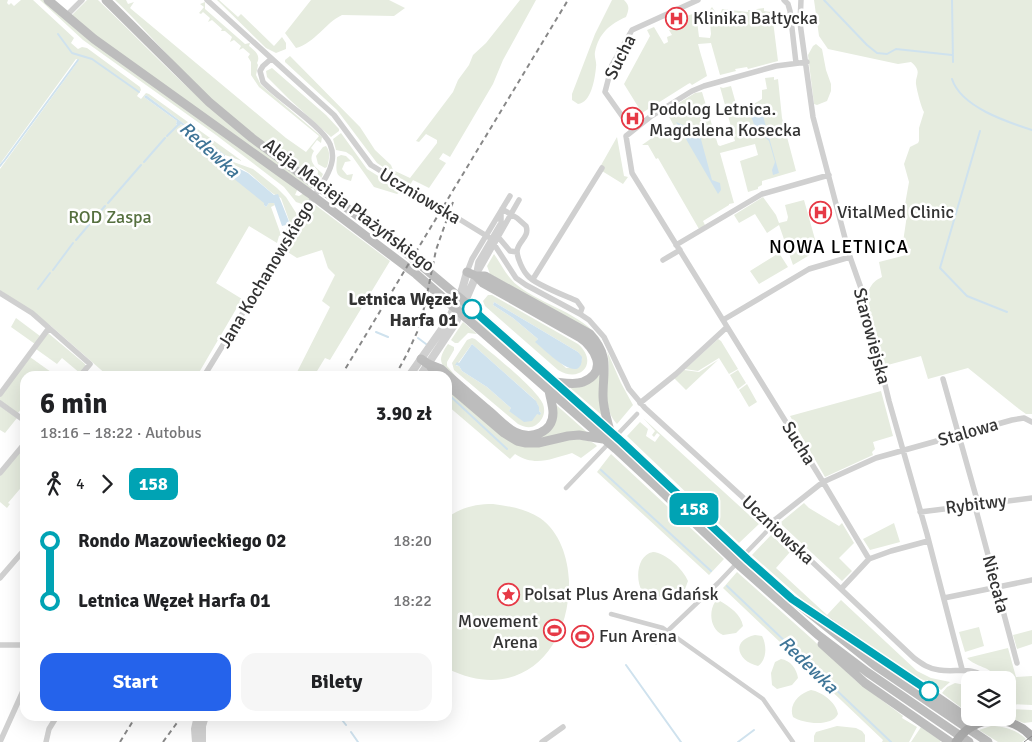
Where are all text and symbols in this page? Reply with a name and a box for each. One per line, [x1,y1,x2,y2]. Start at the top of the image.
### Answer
hospital icon: Klinika Bałtycka [665,6,689,30]
place label: Klinika Bałtycka [693,7,818,29]
street label: Sucha [599,31,641,83]
place label: Podolog Letnica. Magdalena Kosecka [649,98,801,141]
hospital icon: Podolog Letnica. Magdalena Kosecka [621,107,645,131]
water label: Redewka [174,116,245,184]
street label: Aleja Macieja Płażyńskiego [259,133,439,277]
street label: Uczniowska [375,163,465,229]
street label: Jana Kochanowskiego [213,196,319,352]
hospital icon: VitalMed Clinic [809,200,833,224]
place label: VitalMed Clinic [837,201,954,223]
park label: ROD Zaspa [68,206,152,228]
district label: NOWA LETNICA [769,235,909,259]
street label: Starowiejska [849,285,895,387]
place label: Letnica Węzeł Harfa 01 [348,288,458,331]
marker: Letnica Węzeł Harfa 01 [462,299,482,319]
text: 6 min [40,387,108,421]
text: 3.90 zł [376,402,432,426]
street label: Stalowa [935,413,1001,451]
street label: Sucha [777,417,821,469]
text: 18:16 – 18:22 · Autobus [40,423,201,443]
icon: walk [40,470,68,498]
icon: forward [93,470,121,498]
text: 158 [139,473,168,495]
text: 4 [76,474,85,494]
street label: Rybitwy [944,489,1008,519]
street label: Uczniowska [737,491,819,569]
line badge: 158 [665,493,723,525]
text: 158 [679,498,709,520]
text: Rondo Mazowieckiego 02 [78,529,286,553]
text: 18:20 [393,531,432,551]
street label: Niecała [978,553,1014,615]
place icon: Polsat Plus Arena Gdańsk [496,582,520,606]
place label: Polsat Plus Arena Gdańsk [524,583,719,605]
text: Letnica Węzeł Harfa 01 [78,589,271,613]
text: 18:22 [393,591,432,611]
place label: Movement Arena [458,610,538,653]
sports icon: Movement Arena [542,619,566,643]
sports icon: Fun Arena [571,624,595,648]
place label: Fun Arena [599,625,677,647]
water label: Redewka [774,631,844,700]
button: Start [40,653,231,711]
button: Bilety [241,653,432,711]
map controls [961,671,1016,726]
button: layers [961,671,1016,726]
unlabelled marker [919,681,939,701]

